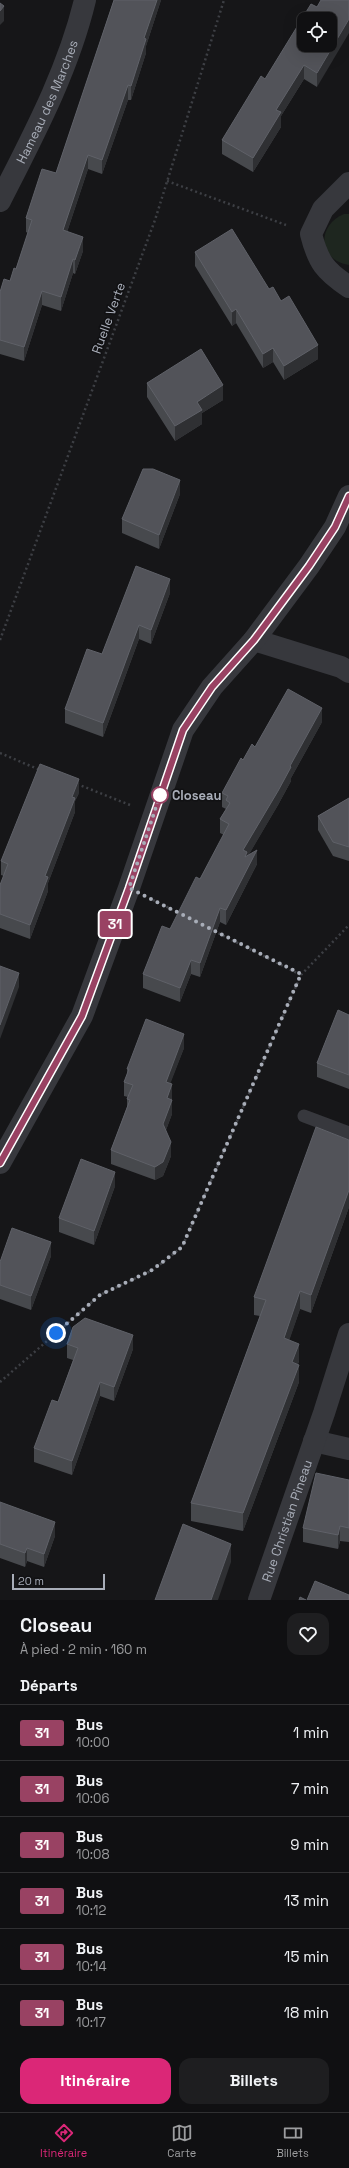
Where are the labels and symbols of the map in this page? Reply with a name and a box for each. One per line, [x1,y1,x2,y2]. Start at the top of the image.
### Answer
street label: Hameau des Marches [12,38,82,167]
street label: Ruelle Verte [88,280,129,356]
marker: Closeau [151,786,169,804]
place label: Closeau [172,787,221,804]
line badge: 31 [97,911,133,937]
your location [46,1323,66,1343]
street label: Rue Christian Pineau [258,1457,316,1584]
scale bar [12,1572,105,1591]

